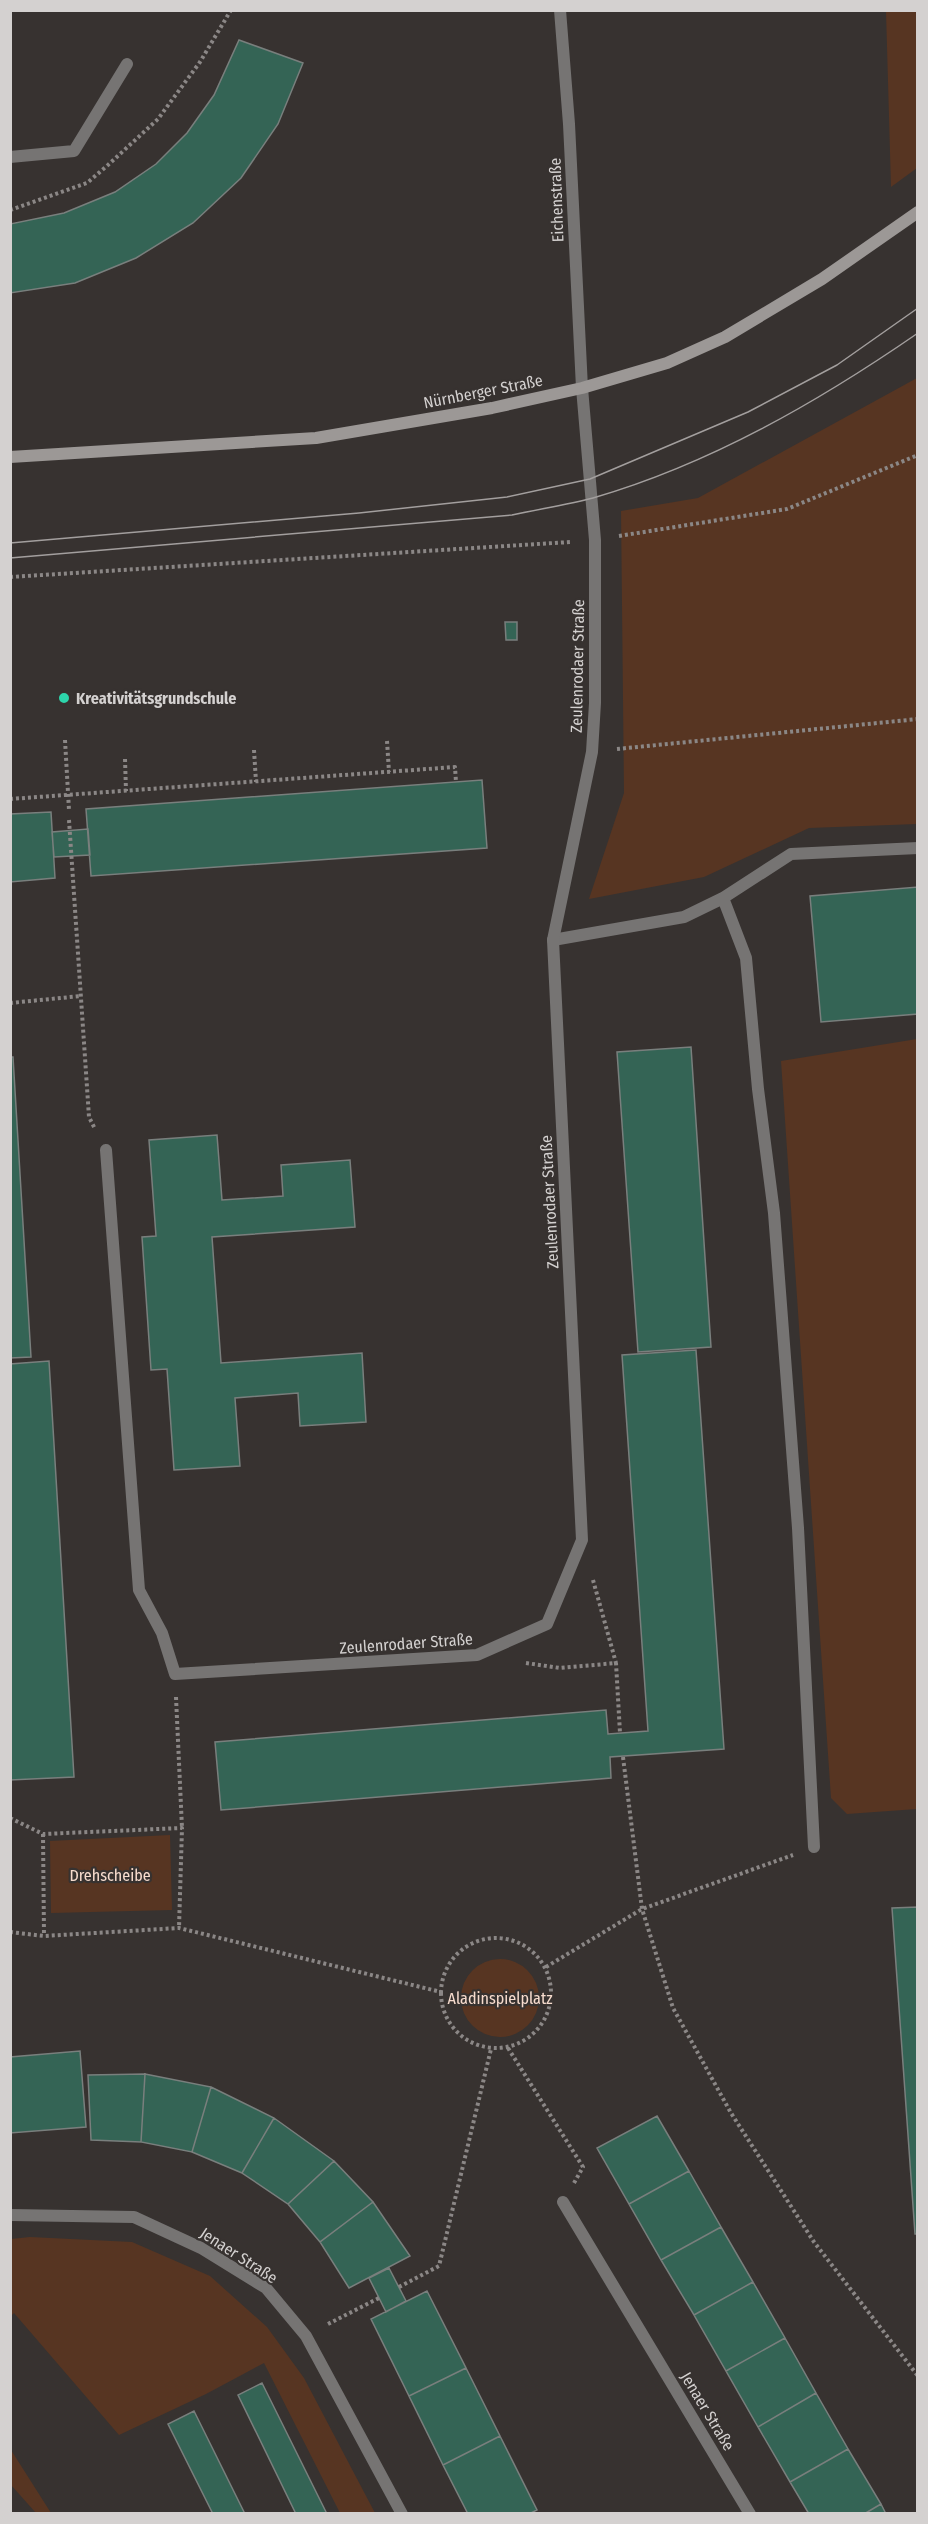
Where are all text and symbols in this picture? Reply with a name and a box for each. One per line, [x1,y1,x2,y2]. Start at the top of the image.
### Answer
street label: Eichenstraße [546,157,567,243]
street label: Nürnberger Straße [422,371,544,412]
street label: Zeulenrodaer Straße [567,599,588,733]
place label: Kreativitätsgrundschule [76,689,236,708]
marker: Kreativitätsgrundschule [57,691,71,705]
street label: Zeulenrodaer Straße [537,1135,562,1269]
street label: Zeulenrodaer Straße [339,1629,473,1658]
park label: Drehscheibe [69,1866,151,1885]
park label: Aladinspielplatz [448,1989,553,2008]
street label: Jenaer Straße [197,2223,281,2287]
street label: Jenaer Straße [677,2368,739,2454]

